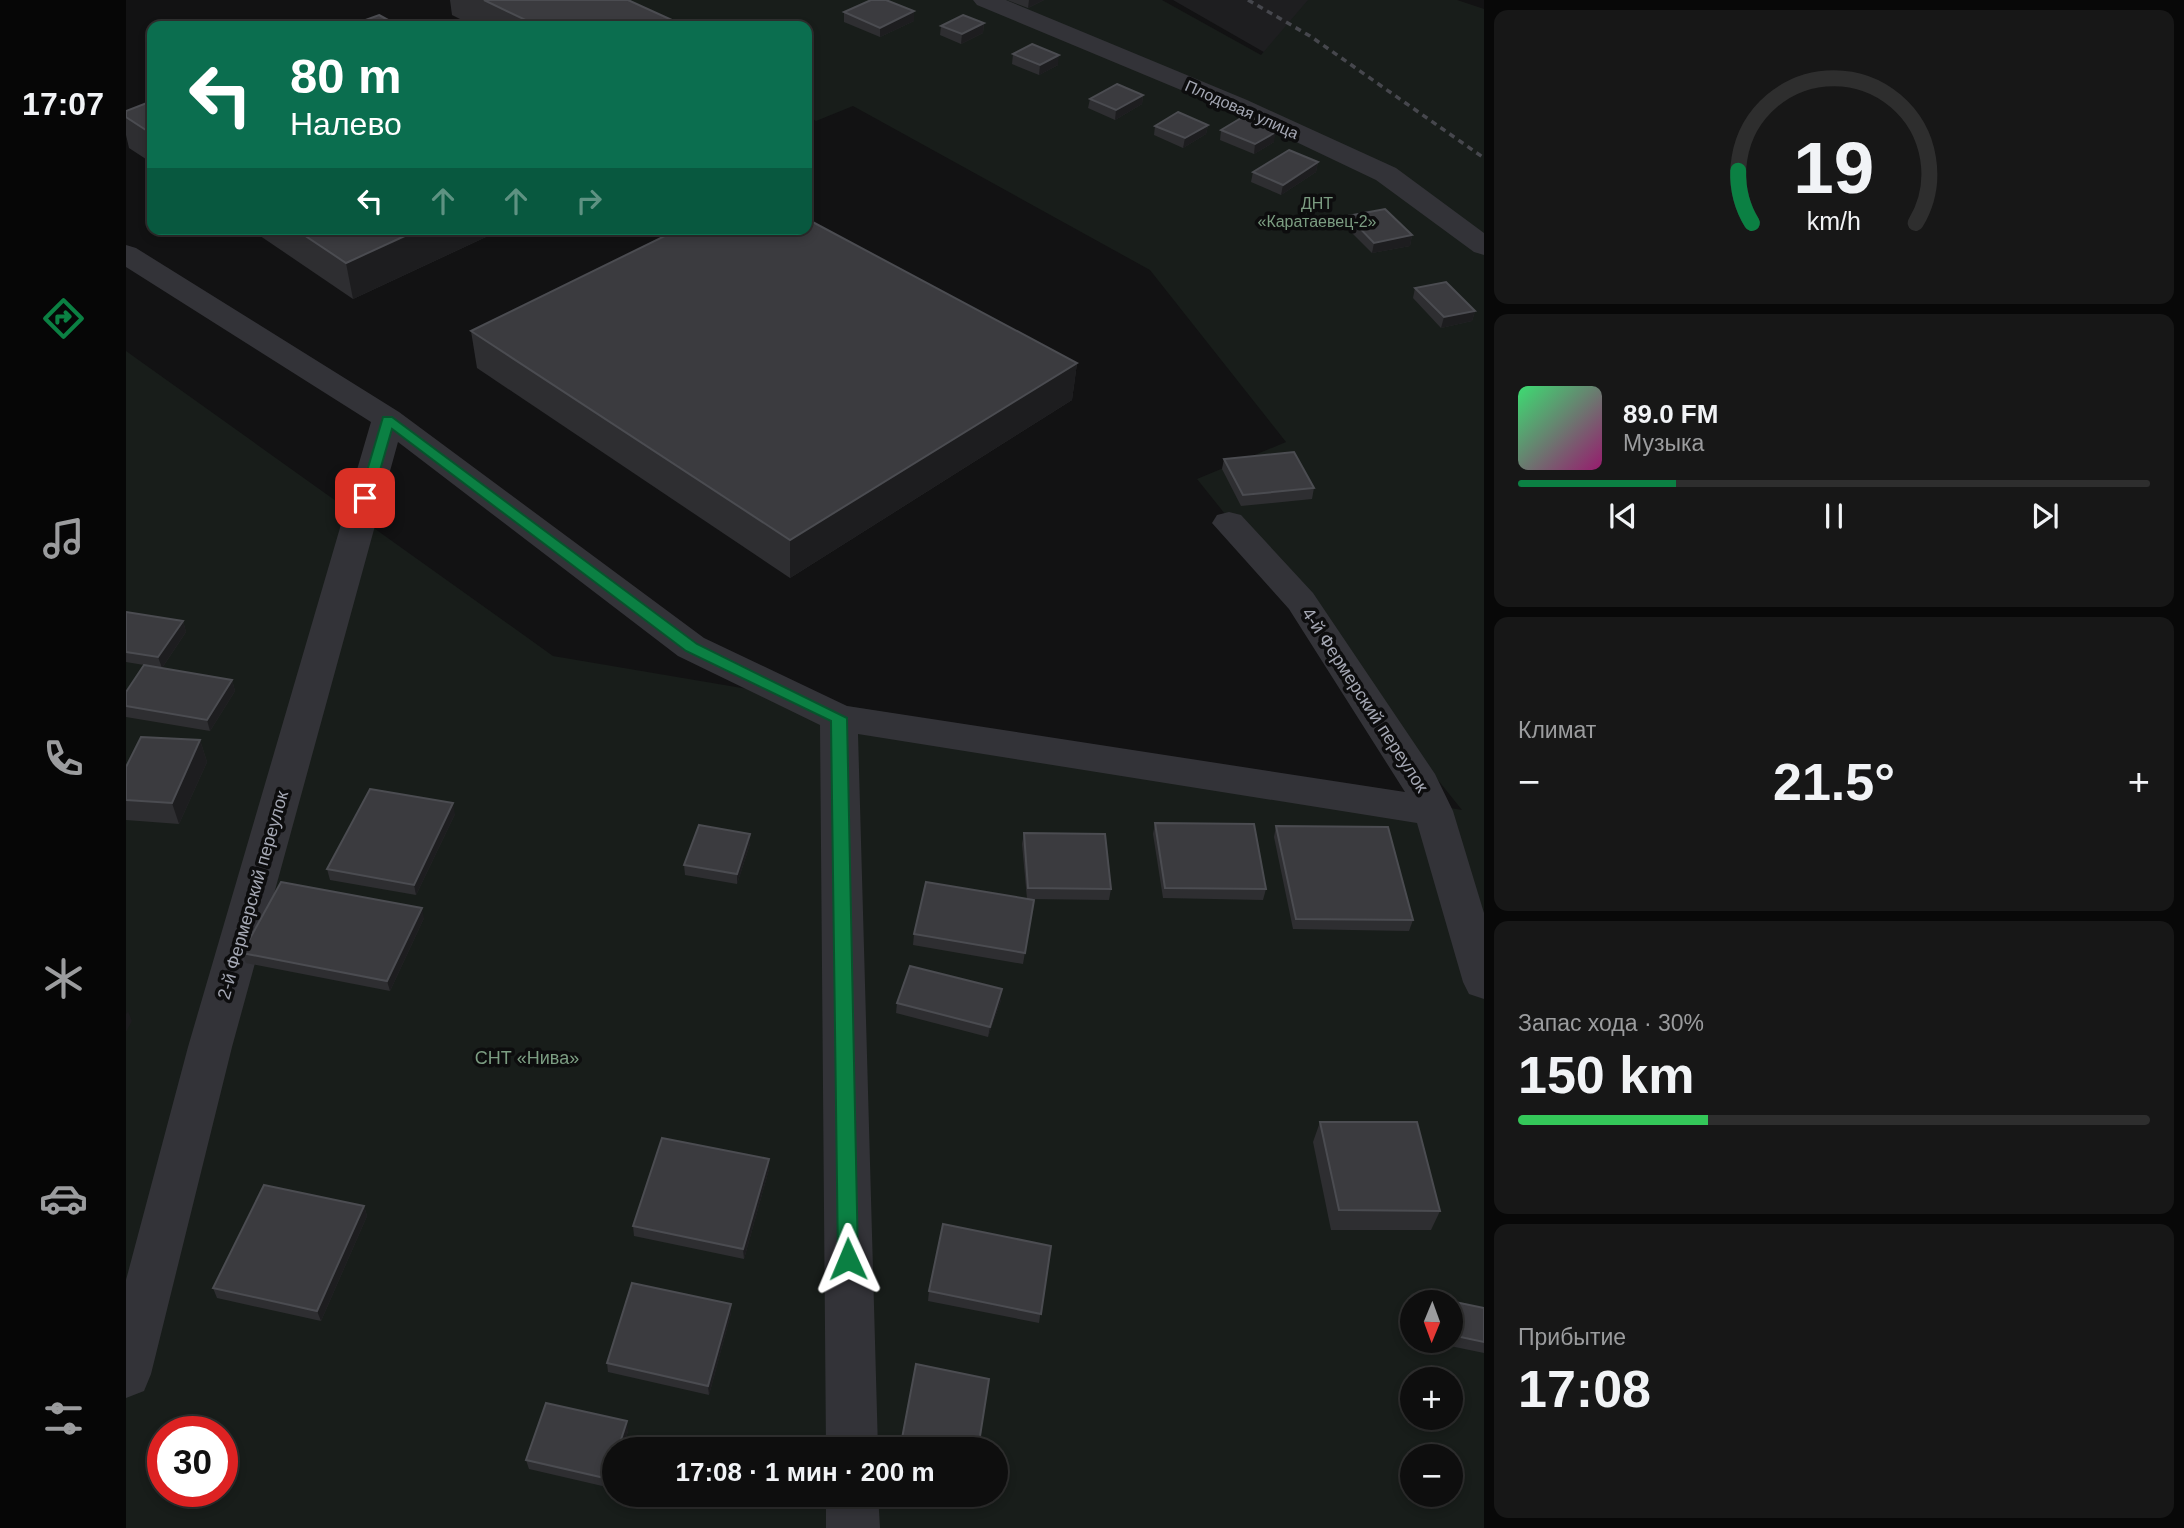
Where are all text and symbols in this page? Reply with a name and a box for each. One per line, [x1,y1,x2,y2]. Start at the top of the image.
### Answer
icon: left [175,49,266,140]
text: 80 m [290,49,402,103]
street label: Плодовая улица [1183,77,1301,142]
text: 17:07 [22,86,104,122]
text: Налево [290,106,402,142]
text: 19 [1794,127,1874,208]
icon: left [351,182,389,220]
icon: ahead [424,182,462,220]
icon: ahead [497,182,535,220]
icon: right [570,182,608,220]
park label: ДНТ «Каратаевец-2» [1257,195,1377,230]
text: km/h [1807,207,1861,235]
icon: directions [39,294,88,343]
text: 89.0 FM [1623,399,1718,429]
text: Музыка [1623,430,1704,456]
pin [335,468,395,528]
icon: arrive [346,479,384,517]
icon: previous [1604,497,1642,535]
icon: pause [1815,497,1853,535]
icon: next [2026,497,2064,535]
icon: music [39,514,88,563]
street label: 4-й Фермерский переулок [1298,604,1432,796]
text: Климат [1518,717,1596,743]
icon: phone [39,734,88,783]
text: 21.5° [1773,753,1895,811]
text: − [1518,761,1540,803]
text: + [2128,761,2150,803]
street label: 2-й Фермерский переулок [214,788,292,1002]
icon: climate [39,954,88,1003]
text: Запас хода · 30% [1518,1010,1704,1036]
text: 150 km [1518,1046,1694,1104]
park label: СНТ «Нива» [475,1048,579,1068]
icon: car [39,1174,88,1223]
position arrow [811,1222,885,1296]
north arrow [1400,1290,1463,1353]
map controls [1400,1290,1463,1507]
text: Прибытие [1518,1324,1626,1350]
text: 17:08 [1518,1360,1651,1418]
button: + [1400,1367,1463,1430]
icon: filters [39,1394,88,1443]
speed limit sign: 30 [147,1416,238,1507]
button: − [1400,1444,1463,1507]
text: 17:08 · 1 мин · 200 m [675,1457,935,1487]

